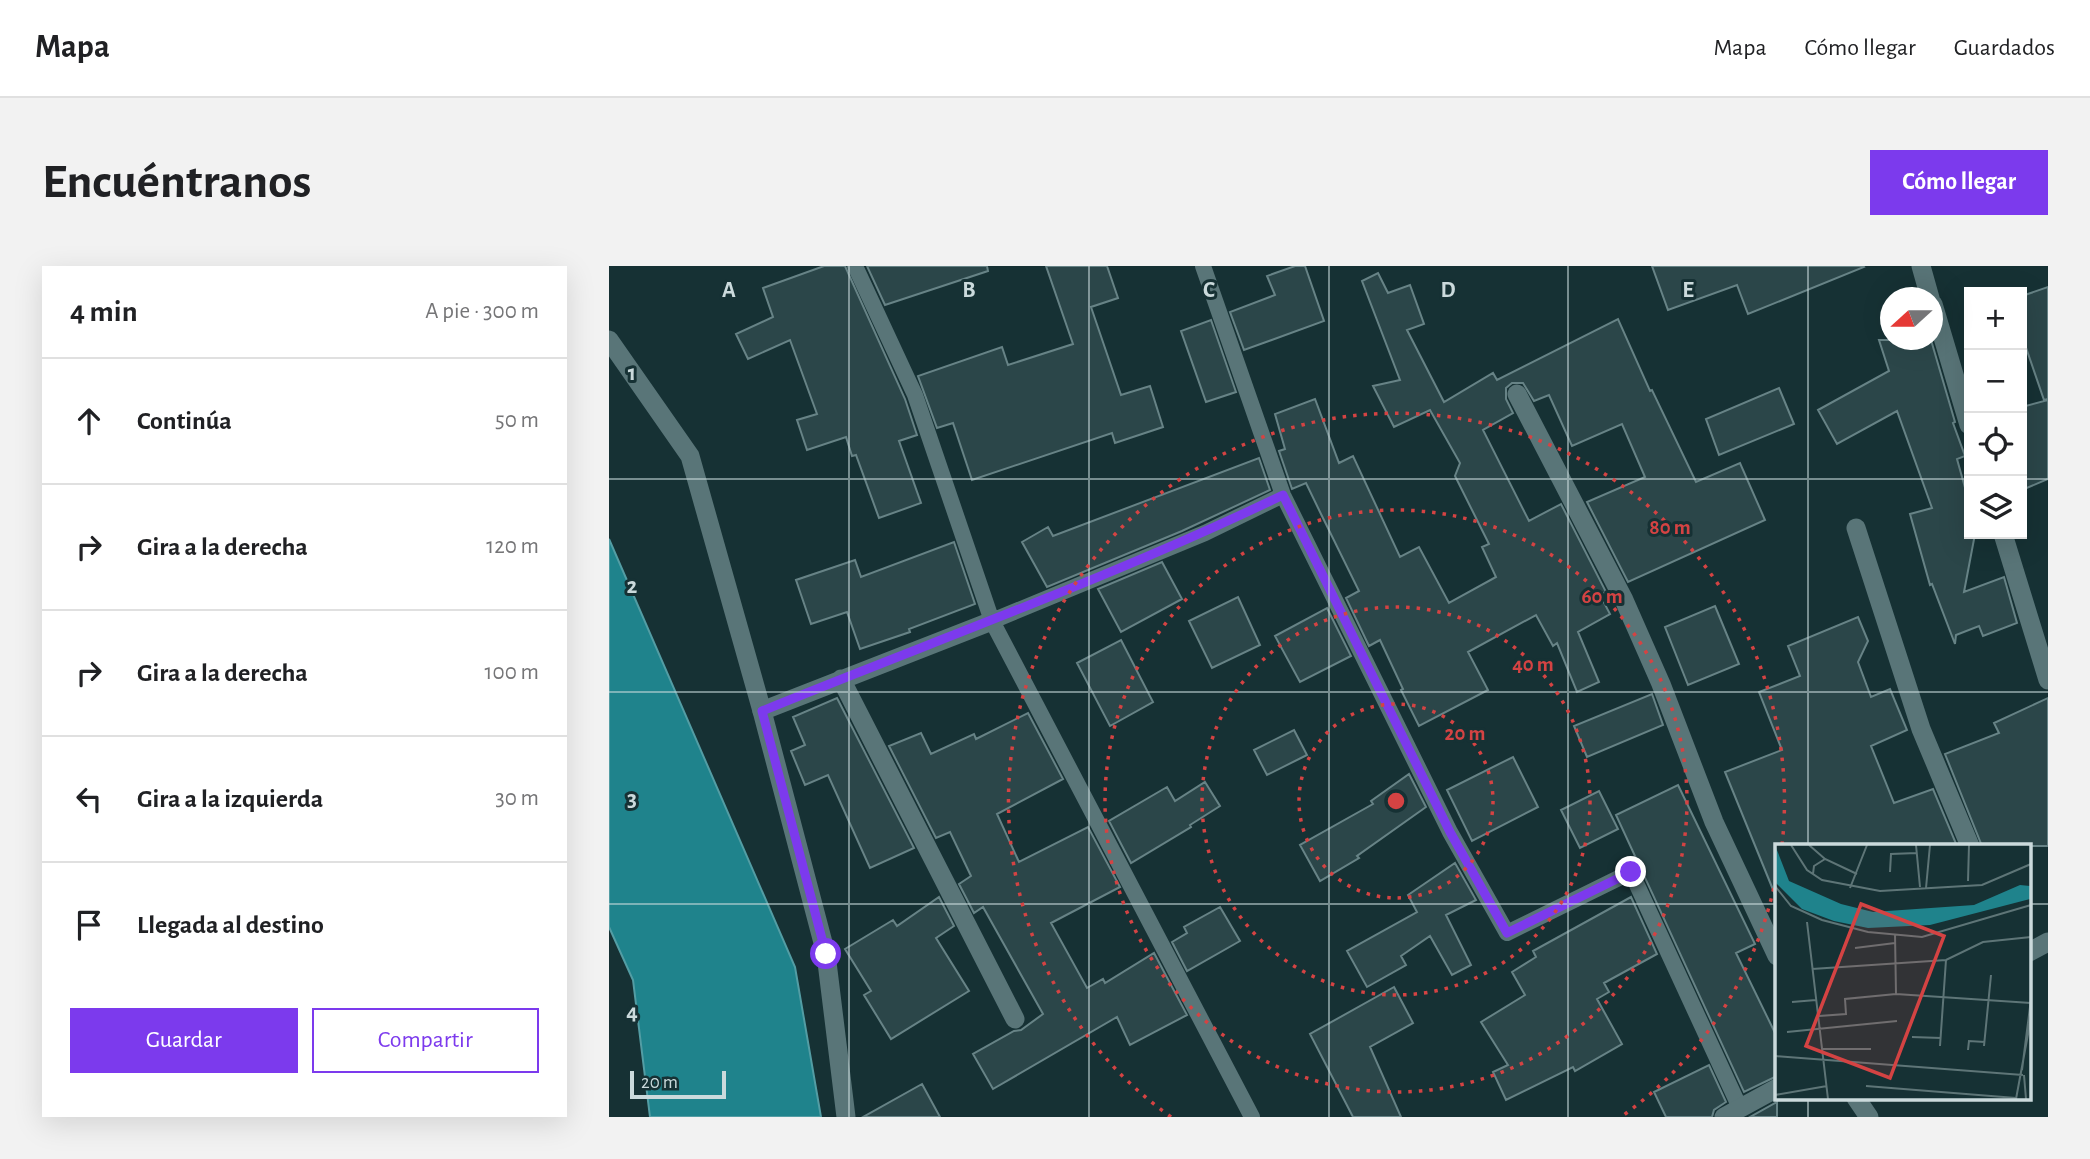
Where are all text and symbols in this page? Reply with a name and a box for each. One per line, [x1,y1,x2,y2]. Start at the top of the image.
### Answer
text: Mapa [35,31,110,64]
text: Mapa [1713,36,1767,60]
text: Cómo llegar [1805,36,1916,60]
text: Guardados [1954,36,2055,60]
button: Cómo llegar [1870,150,2048,215]
text: Encuéntranos [42,158,311,207]
text: A [722,279,736,302]
text: B [962,279,976,302]
text: C [1203,279,1215,302]
text: D [1440,279,1456,302]
text: E [1682,279,1694,302]
north arrow [1880,287,1943,350]
map controls [1964,287,2027,539]
button: + [1964,287,2027,350]
text: 4 min [70,297,138,327]
text: A pie · 300 m [425,300,539,323]
button: − [1964,350,2027,413]
text: 1 [628,362,636,385]
icon: ahead [70,402,108,440]
text: Continúa [137,408,232,434]
text: 50 m [495,409,539,432]
button: locate [1964,413,2027,476]
button: layers [1964,476,2027,539]
text: 80 m [1649,517,1691,538]
icon: right [70,528,108,566]
text: Gira a la derecha [137,534,308,560]
text: 120 m [486,535,539,558]
text: 2 [627,575,638,598]
text: 60 m [1581,586,1623,607]
icon: right [70,654,108,692]
text: 40 m [1512,654,1554,675]
text: Gira a la derecha [137,660,308,686]
text: 100 m [485,661,539,684]
text: 20 m [1445,723,1485,744]
icon: left [70,780,108,818]
text: Gira a la izquierda [137,786,323,812]
text: 30 m [495,787,539,810]
text: 3 [627,788,637,811]
centre of rings [1384,789,1408,813]
inset map [1775,844,2031,1100]
route end [1615,856,1646,887]
icon: arrive [70,906,108,944]
text: Llegada al destino [137,912,324,938]
route start [810,938,841,969]
text: 4 [626,1001,638,1024]
button: Guardar [70,1008,298,1073]
button: Compartir [312,1008,539,1073]
scale bar [630,1068,726,1100]
text: 20 m [641,1073,678,1092]

